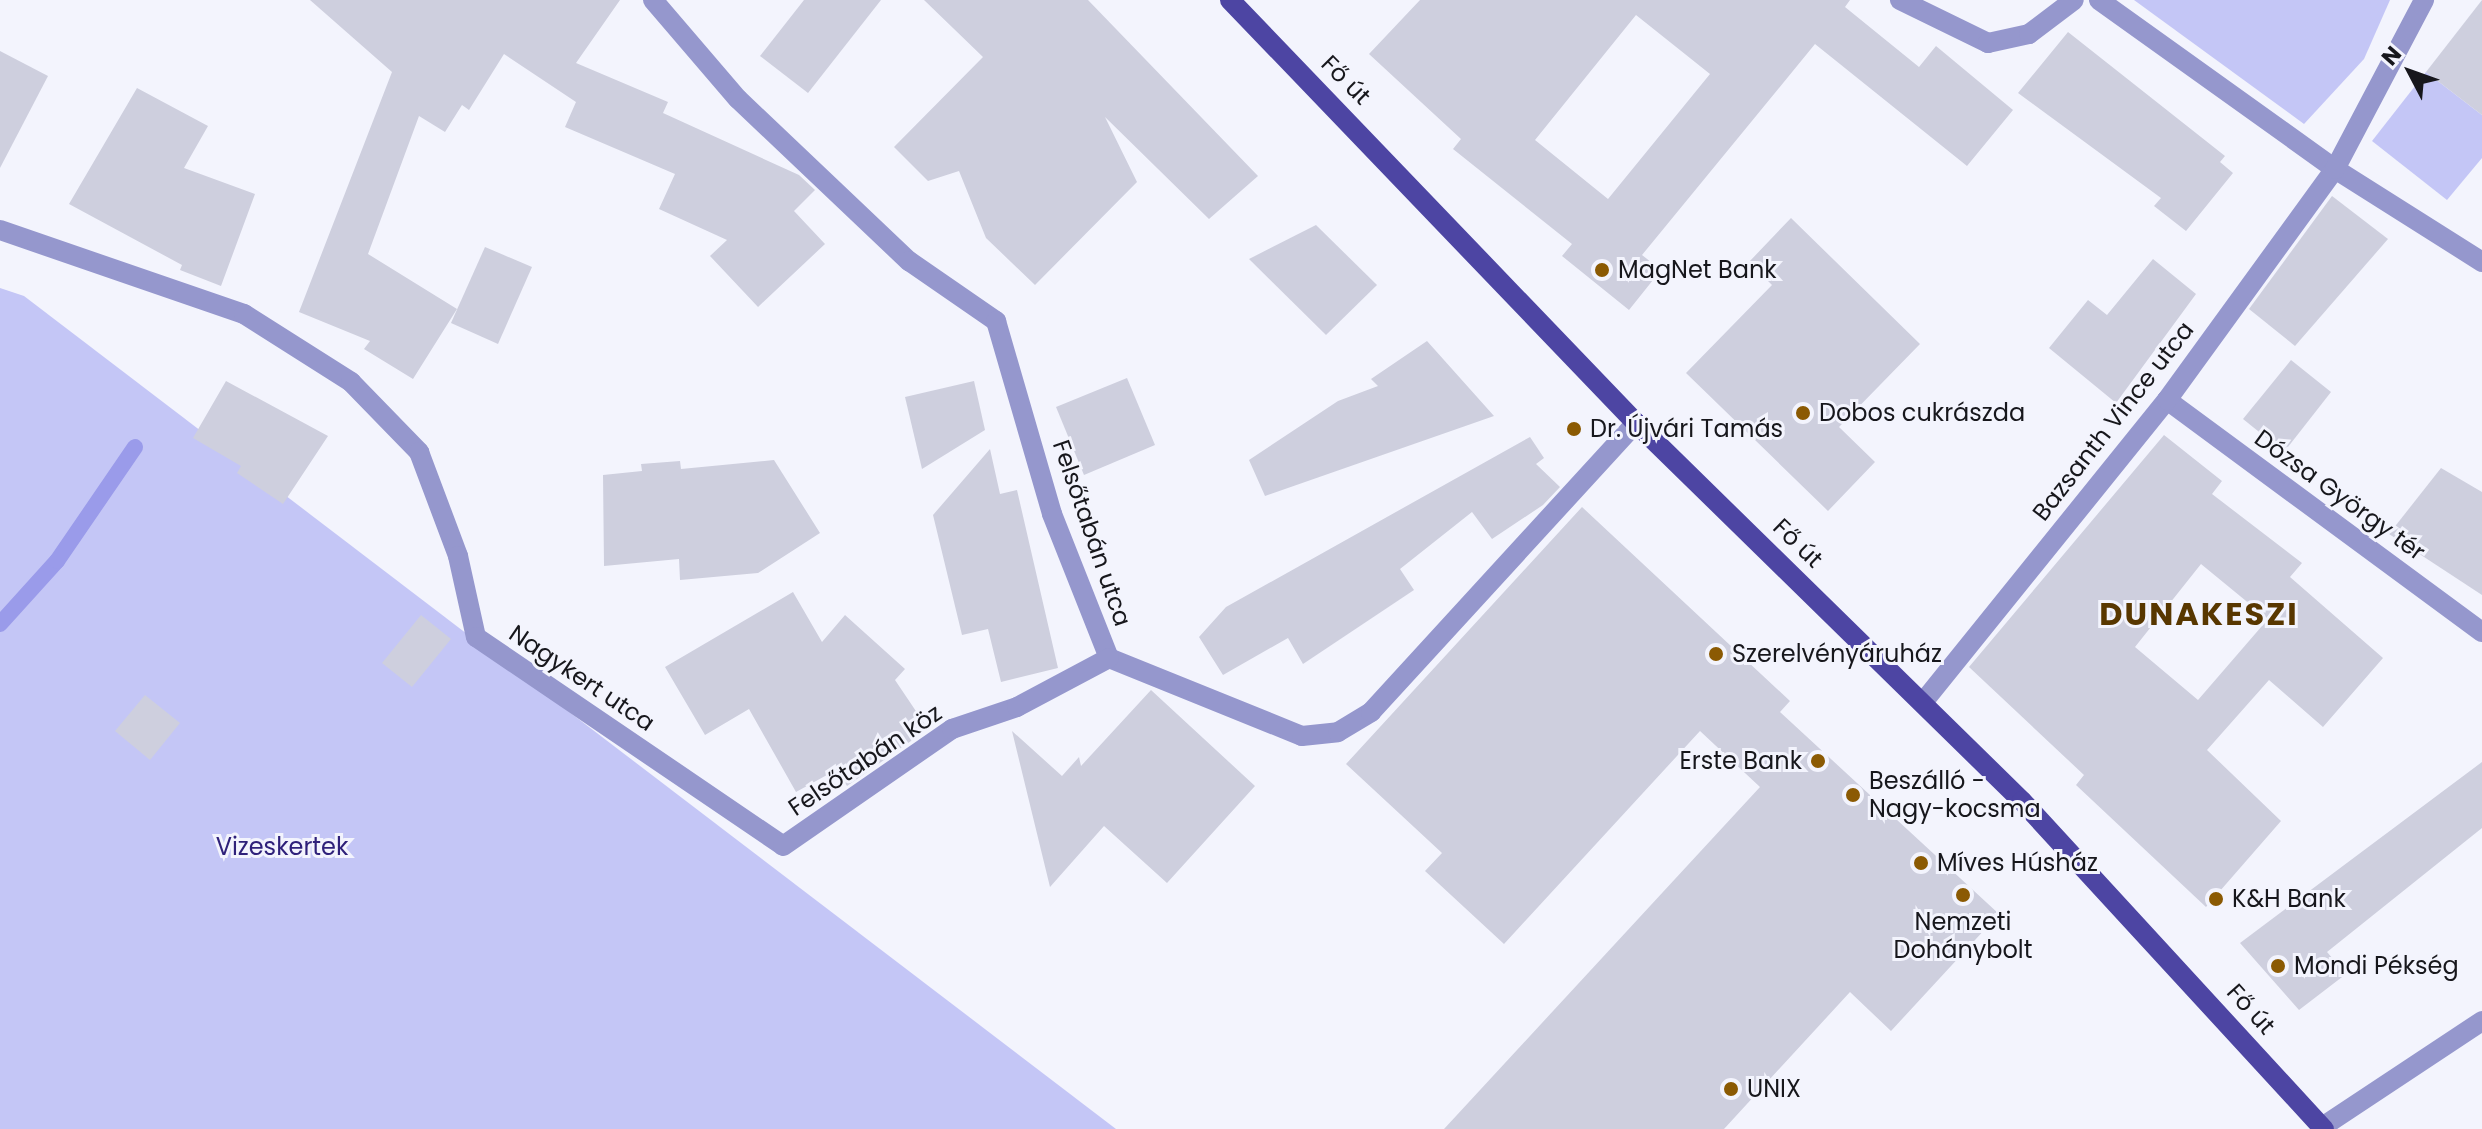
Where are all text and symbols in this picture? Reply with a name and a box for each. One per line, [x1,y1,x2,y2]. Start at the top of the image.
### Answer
north arrow [2370,32,2450,112]
text: N [2374,40,2409,72]
street label: Fő út [1315,49,1377,111]
place label: MagNet Bank [1618,256,1777,284]
marker: MagNet Bank [1593,261,1611,279]
street label: Bazsanth Vince utca [2026,316,2200,526]
place label: Dobos cukrászda [1819,399,2025,427]
marker: Dobos cukrászda [1794,404,1812,422]
place label: Dr. Újvári Tamás [1590,415,1783,443]
marker: Dr. Újvári Tamás [1565,420,1583,438]
street label: Dózsa György tér [2249,424,2431,566]
street label: Felsőtabán utca [1047,436,1137,630]
street label: Fő út [1767,513,1829,573]
district label: DUNAKESZI [2099,595,2299,633]
street label: Nagykert utca [504,619,660,737]
place label: Szerelvényáruház [1732,640,1942,668]
marker: Szerelvényáruház [1707,645,1725,663]
street label: Felsőtabán köz [783,698,947,822]
place label: Erste Bank [1680,747,1802,775]
marker: Erste Bank [1809,752,1827,770]
place label: Beszálló - Nagy-kocsma [1869,767,2041,823]
marker: Beszálló - Nagy-kocsma [1844,786,1862,804]
park label: Vizeskertek [216,833,348,861]
place label: Míves Húsház [1937,849,2098,877]
marker: Míves Húsház [1912,854,1930,872]
place label: K&H Bank [2232,885,2346,913]
marker: Nemzeti Dohánybolt [1954,886,1972,904]
marker: K&H Bank [2207,890,2225,908]
place label: Nemzeti Dohánybolt [1893,908,2033,964]
place label: Mondi Pékség [2294,952,2459,980]
marker: Mondi Pékség [2269,957,2287,975]
street label: Fő út [2221,978,2281,1040]
place label: UNIX [1747,1075,1801,1103]
marker: UNIX [1722,1080,1740,1098]

